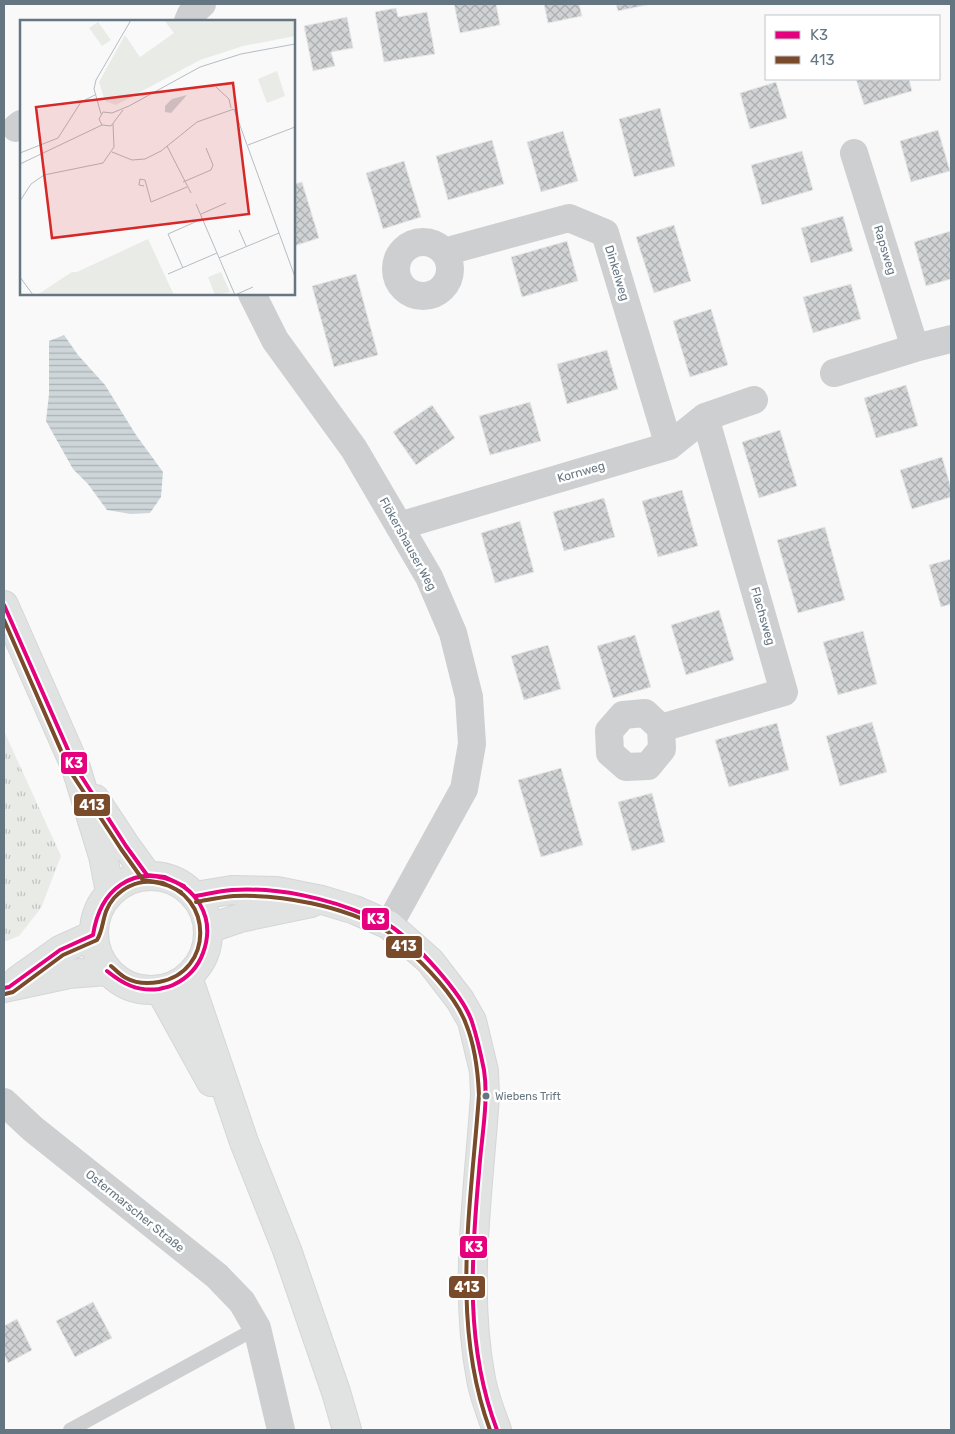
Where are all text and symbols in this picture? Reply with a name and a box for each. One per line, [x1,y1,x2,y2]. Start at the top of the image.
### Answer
legend [765,15,940,80]
inset map [20,20,295,295]
text: K3 [810,26,828,44]
text: 413 [810,51,834,69]
street label: Rapsweg [871,224,899,276]
street label: Dinkelweg [602,244,632,302]
street label: Kornweg [556,459,606,485]
street label: Flökershauser Weg [377,495,439,593]
street label: Flachsweg [748,585,778,647]
line badge: K3 [60,751,88,775]
text: K3 [65,755,83,772]
line badge: 413 [73,793,111,817]
text: 413 [79,797,105,814]
line badge: K3 [361,907,390,931]
text: K3 [367,911,385,928]
line badge: 413 [385,935,423,959]
text: 413 [391,938,417,955]
place label: Wiebens Trift [495,1090,562,1103]
marker: Wiebens Trift [481,1091,491,1101]
street label: Ostermarscher Straße [83,1167,187,1255]
line badge: K3 [459,1235,488,1259]
text: K3 [465,1239,483,1256]
line badge: 413 [448,1275,486,1299]
text: 413 [454,1279,480,1296]

